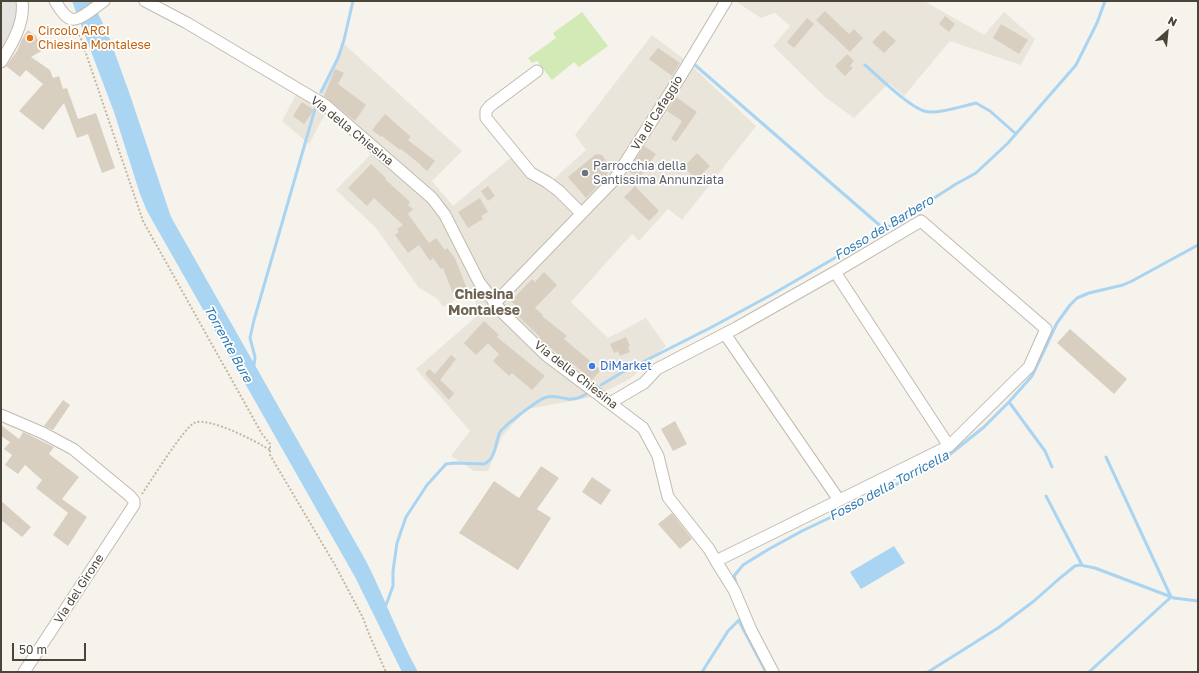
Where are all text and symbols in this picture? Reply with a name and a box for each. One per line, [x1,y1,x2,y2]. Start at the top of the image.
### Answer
north arrow [1147,12,1187,52]
text: N [1166,13,1179,29]
place label: Circolo ARCI Chiesina Montalese [38,24,151,52]
marker: Circolo ARCI Chiesina Montalese [25,33,35,43]
street label: Via di Cafaggio [628,73,686,153]
street label: Via della Chiesina [308,93,396,169]
place label: Parrocchia della Santissima Annunziata [593,159,724,187]
marker: Parrocchia della Santissima Annunziata [580,168,590,178]
water label: Fosso del Barbero [832,192,936,264]
district label: Chiesina Montalese [448,287,520,320]
water label: Torrente Bure [201,303,255,385]
street label: Via della Chiesina [531,338,621,412]
place label: DiMarket [600,359,652,373]
marker: DiMarket [587,361,597,371]
water label: Fosso della Torricella [826,448,952,524]
street label: Via del Girone [51,552,107,626]
scale bar [14,635,88,661]
text: 50 m [19,642,47,657]

